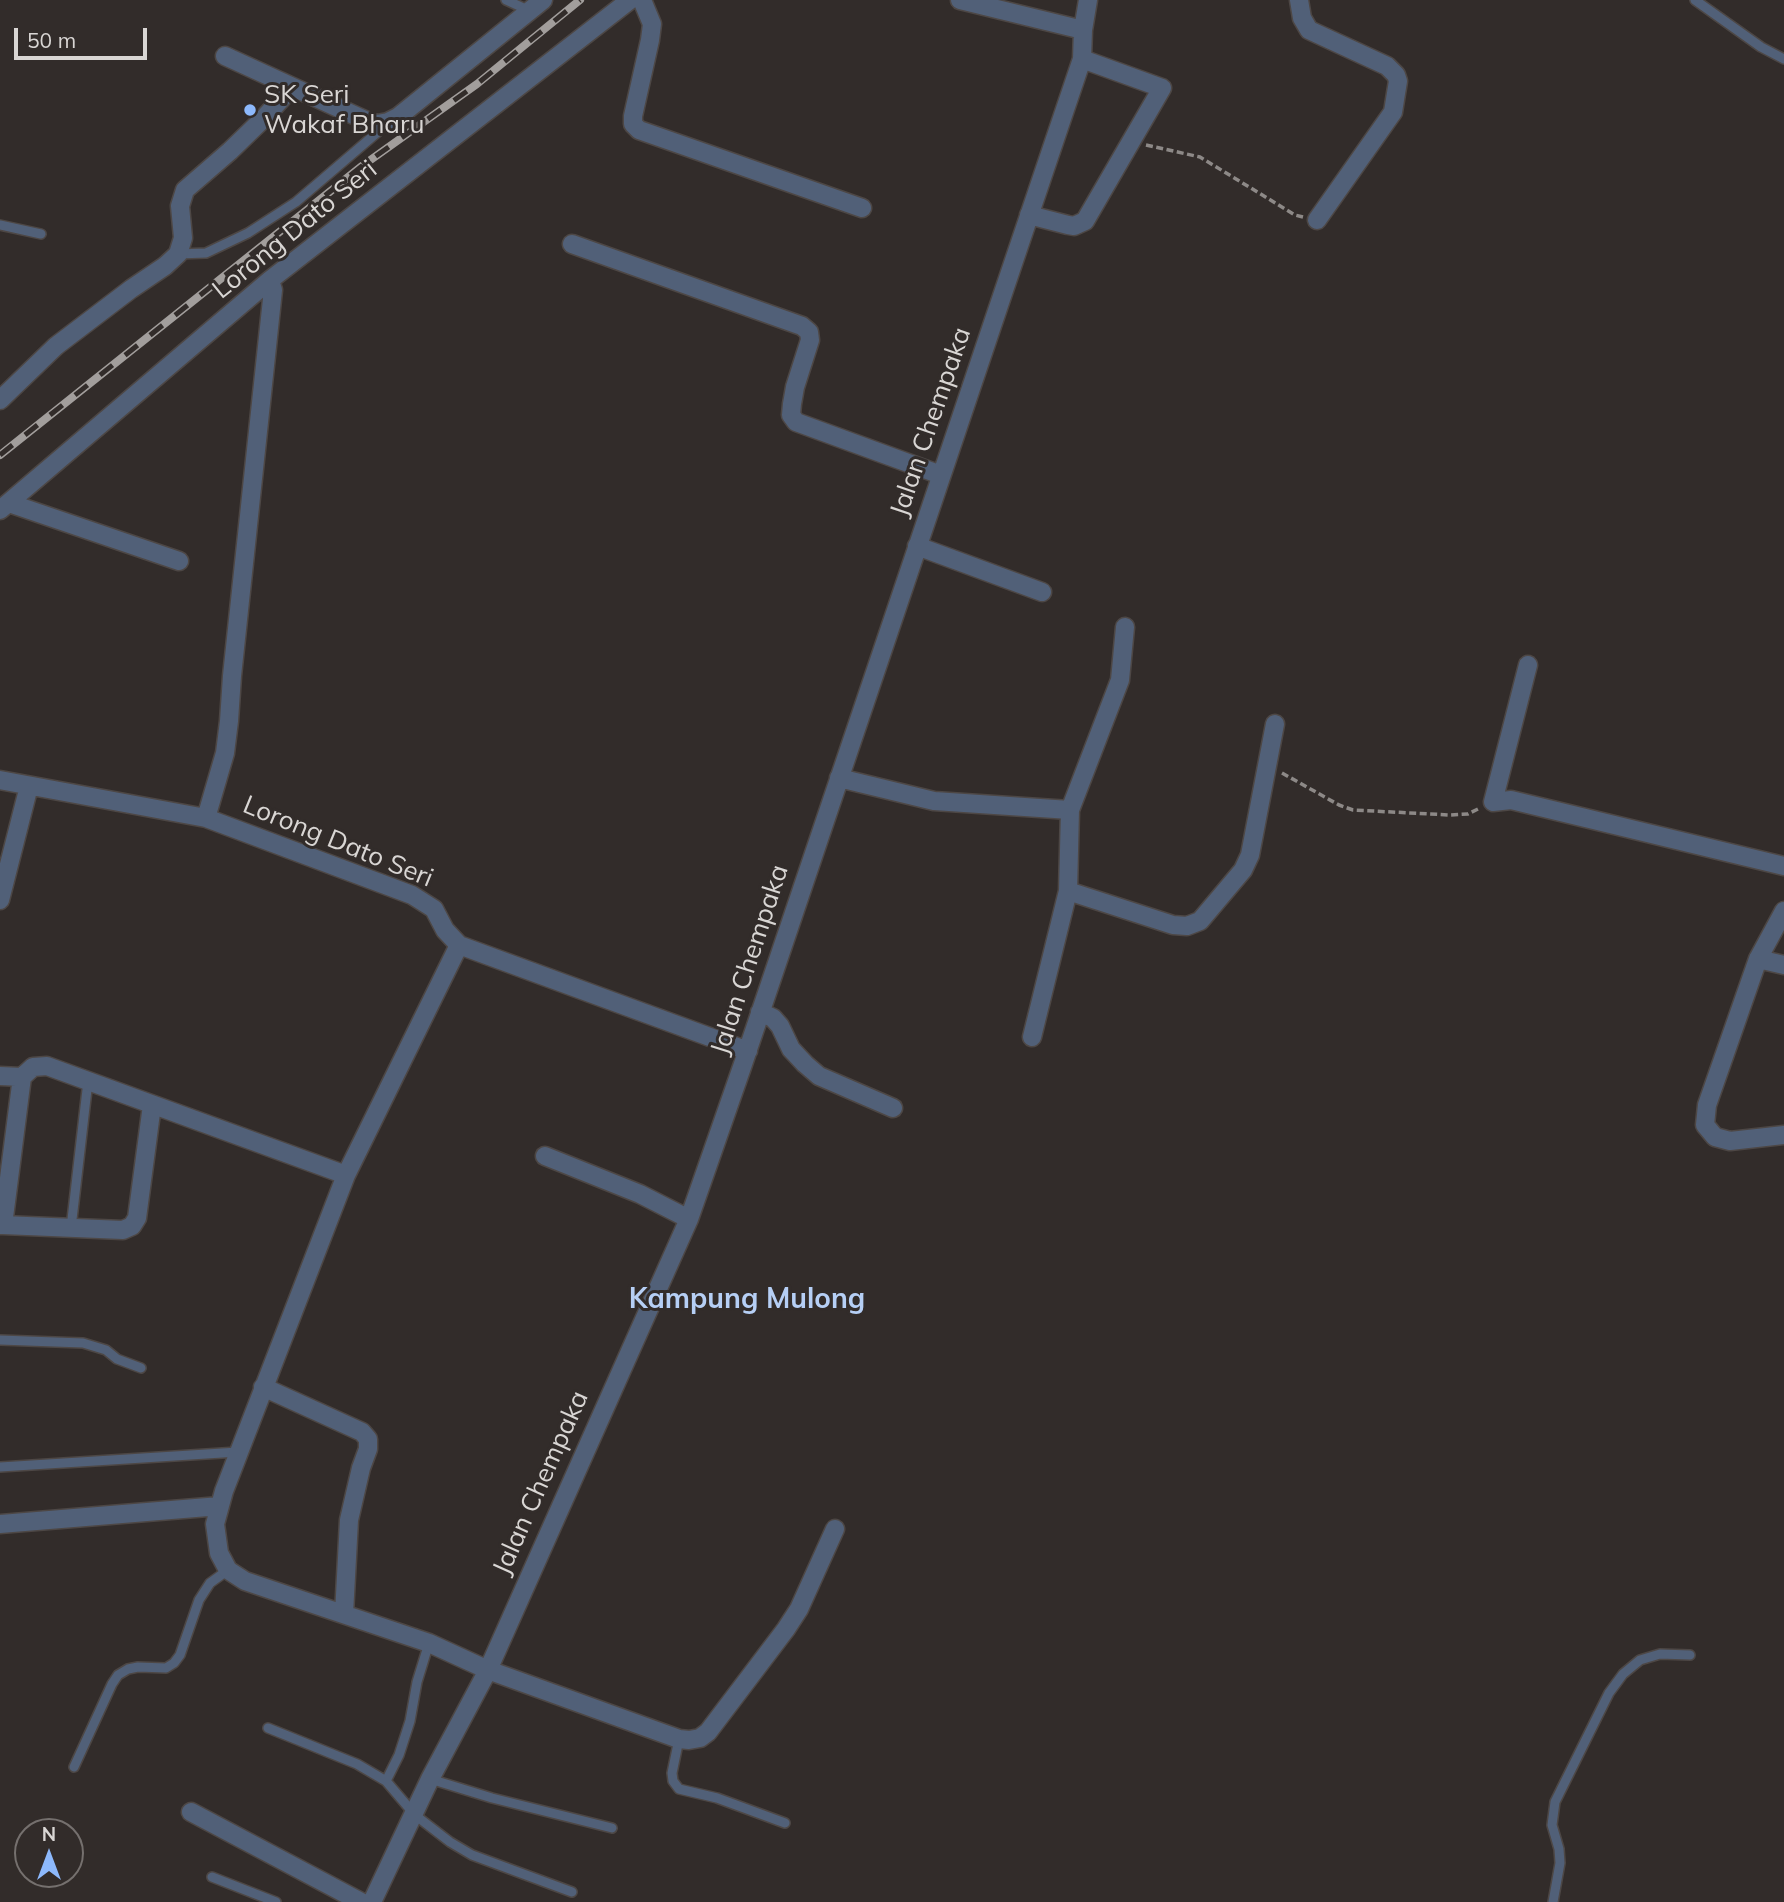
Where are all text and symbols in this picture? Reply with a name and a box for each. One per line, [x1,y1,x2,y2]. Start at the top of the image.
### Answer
scale bar [18,14,150,58]
text: 50 m [27,27,76,53]
place label: SK Seri Wakaf Bharu [264,79,424,140]
marker: SK Seri Wakaf Bharu [242,102,258,118]
street label: Lorong Dato Seri [207,154,383,306]
street label: Jalan Chempaka [884,323,978,521]
street label: Lorong Dato Seri [238,790,438,894]
street label: Jalan Chempaka [705,861,795,1059]
district label: Kampung Mulong [629,1283,865,1317]
street label: Jalan Chempaka [486,1386,596,1580]
north arrow [14,1818,84,1888]
text: N [42,1822,56,1846]

